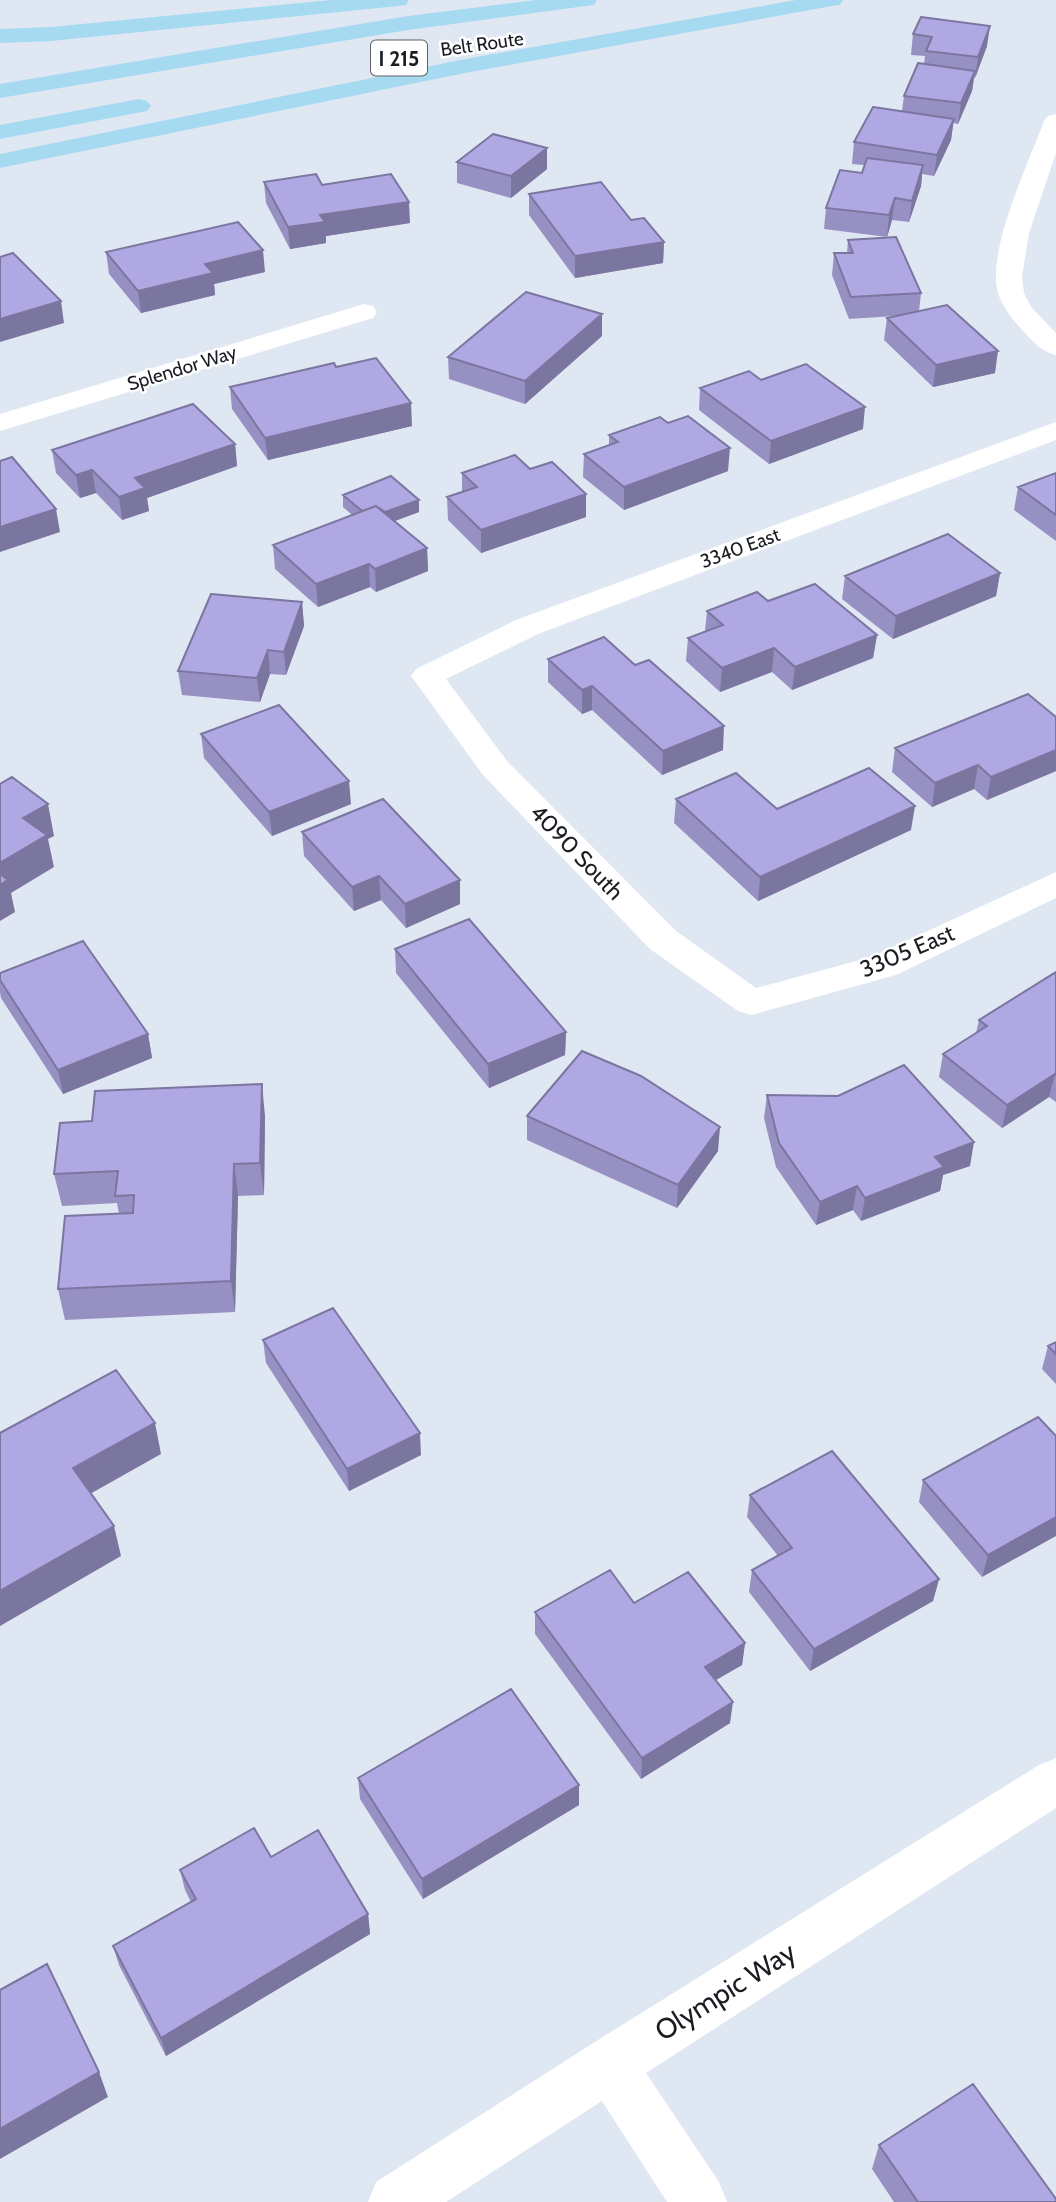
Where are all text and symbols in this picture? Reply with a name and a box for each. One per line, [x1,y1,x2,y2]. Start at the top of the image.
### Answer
street label: Belt Route [439,27,525,61]
road number: I 215 [371,41,427,76]
street label: Splendor Way [125,340,240,396]
street label: 3340 East [697,523,783,573]
street label: 4090 South [525,798,629,906]
street label: 3305 East [856,919,959,983]
street label: Olympic Way [648,1934,802,2048]

